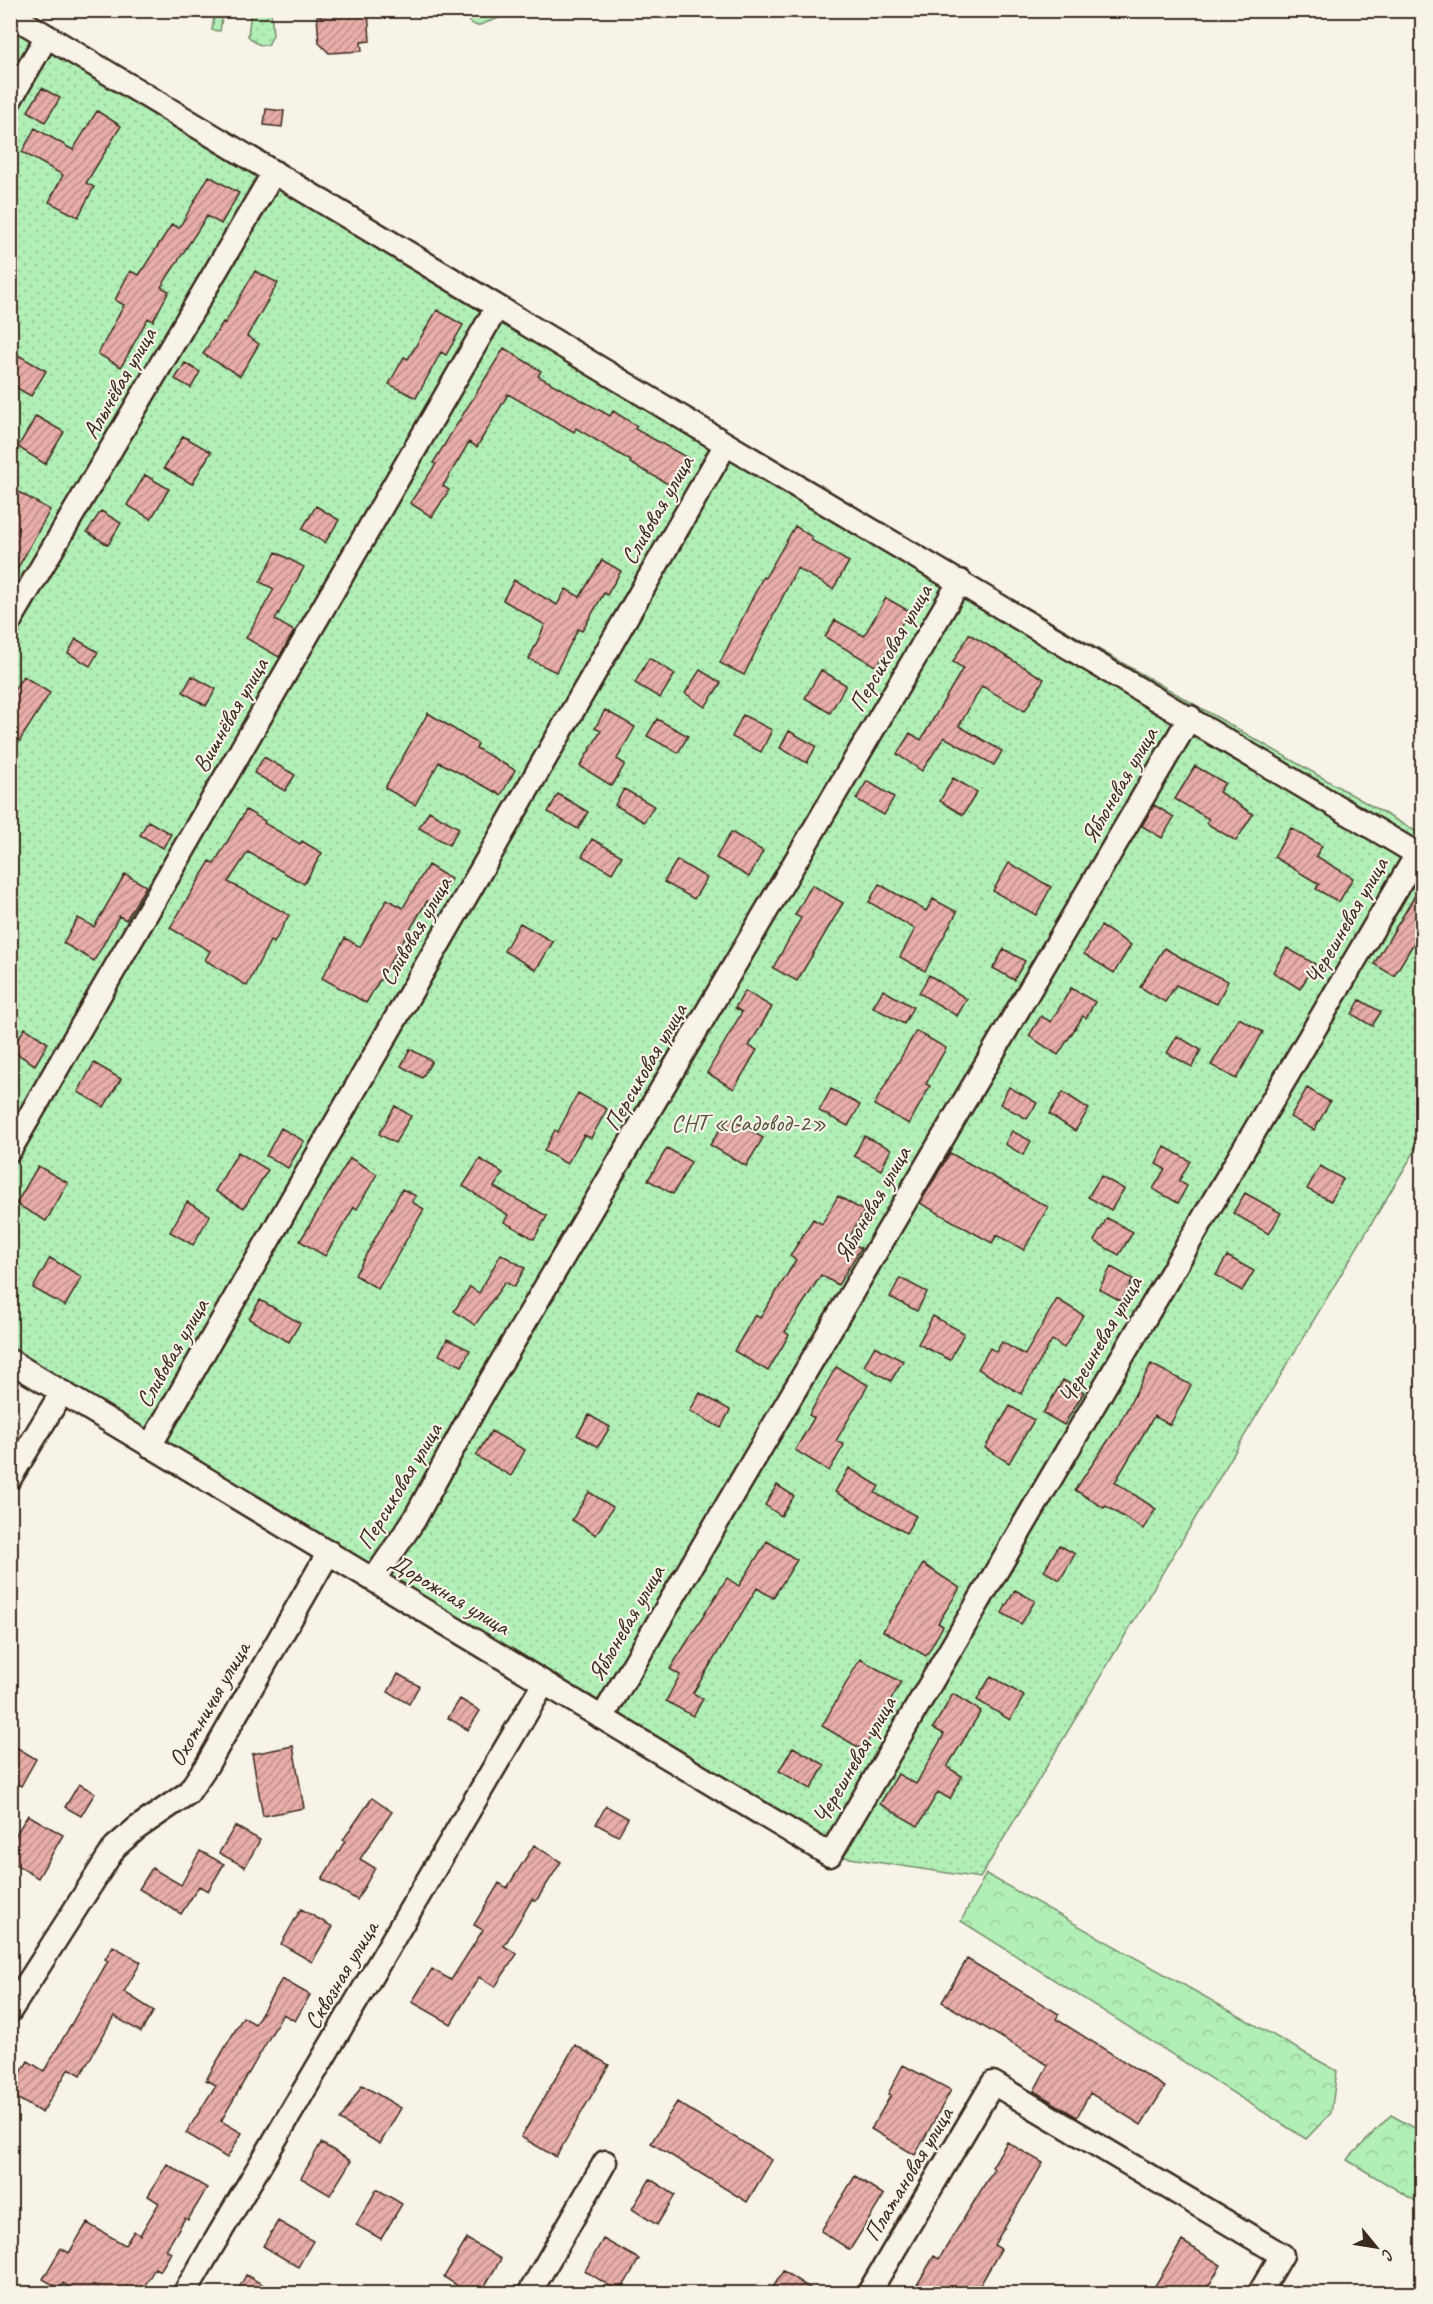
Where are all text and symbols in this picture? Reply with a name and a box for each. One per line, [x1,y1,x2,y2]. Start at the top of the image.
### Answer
street label: Алычёвая улица [75,321,164,444]
street label: Сливовая улица [614,449,701,570]
street label: Персиковая улица [841,578,939,717]
street label: Вишнёвая улица [185,651,275,778]
street label: Яблоневая улица [1074,720,1165,848]
street label: Черешневая улица [1297,851,1395,990]
street label: Сливовая улица [372,870,459,991]
street label: Персиковая улица [596,997,694,1136]
park label: СНТ «Садовод-2» [671,1108,827,1138]
street label: Яблоневая улица [827,1139,918,1267]
street label: Черешневая улица [1051,1270,1149,1409]
street label: Сливовая улица [129,1292,216,1413]
street label: Персиковая улица [350,1416,449,1555]
street label: Дорожная улица [385,1546,517,1642]
street label: Яблоневая улица [581,1558,672,1686]
street label: Охотничья улица [161,1634,258,1772]
street label: Черешневая улица [805,1690,903,1829]
street label: Сквозная улица [297,1914,386,2035]
street label: Платановая улица [856,2101,960,2246]
north arrow [1346,2217,1406,2277]
text: С [1376,2246,1399,2264]

